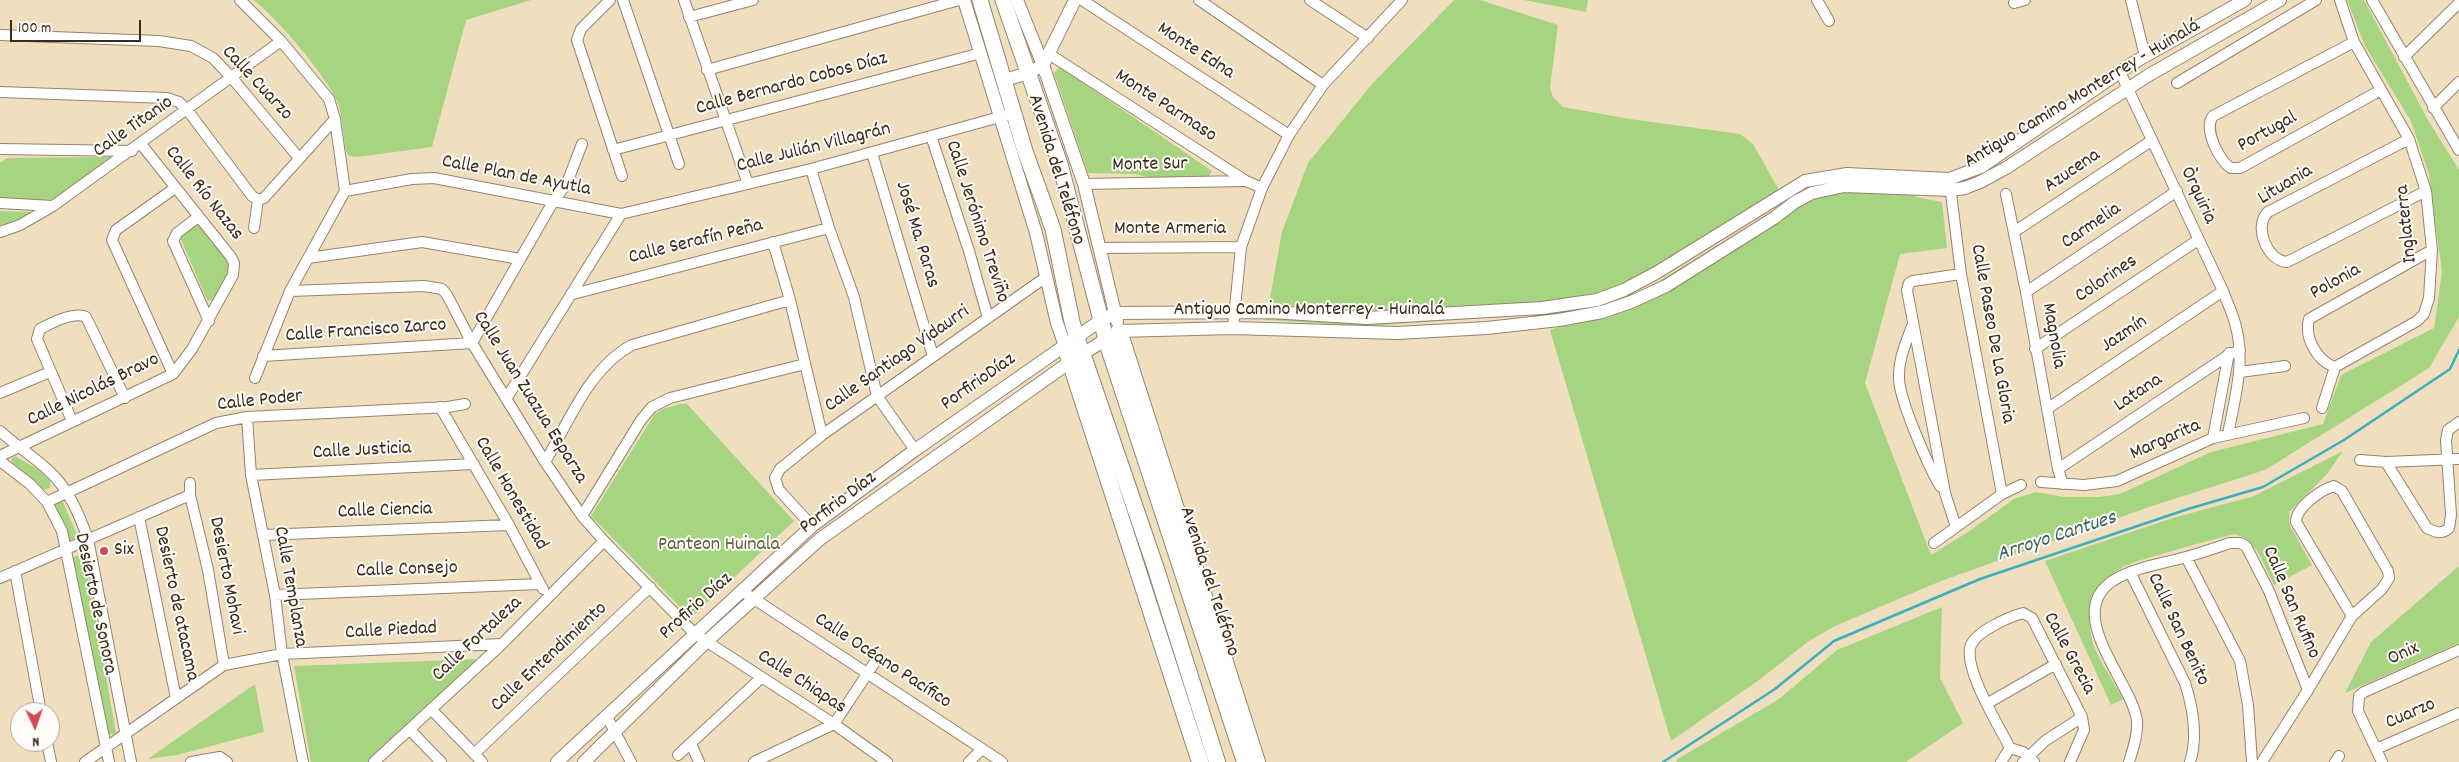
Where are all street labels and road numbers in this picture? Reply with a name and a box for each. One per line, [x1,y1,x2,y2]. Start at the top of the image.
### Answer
street label: Antiguo Camino Monterrey - Huinalá [1961,15,2205,175]
street label: Monte Edna [1152,18,1238,86]
street label: Calle Cuarzo [215,41,297,127]
street label: Calle Bernardo Cobos Díaz [694,48,890,122]
street label: Monte Parmaso [1109,65,1221,149]
street label: Calle Titanio [89,92,179,164]
street label: Avenida del Teléfono [1021,92,1089,248]
street label: Portugal [2234,107,2302,159]
street label: Calle Julián Villagrán [735,118,893,180]
street label: Calle Jerónimo Treviño [938,138,1014,306]
street label: Calle Río Nazas [159,142,247,246]
street label: Azucena [2040,145,2106,199]
street label: Calle Plan de Ayutla [440,151,592,203]
street label: Monte Sur [1112,153,1188,179]
street label: Lituania [2254,160,2318,212]
street label: Òrquiria [2173,164,2221,228]
street label: José Ma. Paras [888,179,944,291]
street label: Inglaterra [2392,184,2424,264]
street label: Carmelia [2058,198,2126,256]
street label: Calle Serafín Peña [626,215,766,271]
street label: Monte Armeria [1114,218,1226,242]
street label: Calle Paseo De La Gloria [1963,243,2019,425]
street label: Colorines [2071,250,2143,310]
street label: Polonia [2307,259,2365,307]
street label: Antiguo Camino Monterrey - Huinalá [1173,299,1445,323]
street label: Calle Santiago Vidaurri [821,301,975,419]
street label: Magnolia [2034,302,2070,370]
street label: Calle Juan Zuazua Esparza [466,307,592,489]
street label: Jazmín [2097,311,2153,359]
street label: Calle Francisco Zarco [285,314,447,350]
street label: Calle Nicolás Bravo [24,349,164,433]
street label: PorfirioDíaz [937,349,1021,417]
street label: Latana [2110,369,2168,419]
street label: Calle Poder [216,386,304,418]
street label: Margarita [2127,415,2205,467]
street label: Calle Honestidad [468,433,552,555]
street label: Calle Justicia [312,437,412,467]
street label: Porfirio Díaz [796,467,882,541]
street label: Calle Ciencia [337,498,433,526]
street label: Avenida del Teléfono [1172,504,1244,660]
street label: Desierto Mohavi [202,515,248,637]
street label: Desierto de atacama [147,524,203,684]
street label: Calle Templanza [267,525,311,649]
street label: Desierto de Sonora [67,531,121,677]
street label: Calle San Rufino [2256,543,2324,663]
street label: Calle Consejo [356,557,458,585]
street label: Profirio Díaz [655,568,739,646]
street label: Calle San Benito [2140,570,2214,690]
street label: Calle Fortaleza [428,592,528,688]
street label: Calle Entendimiento [487,598,613,718]
street label: Calle Océano Pacífico [809,609,955,715]
street label: Calle Grecia [2036,609,2100,699]
street label: Calle Piedad [345,618,437,646]
street label: Onix [2385,638,2423,672]
street label: Calle Chiapas [752,645,850,721]
street label: Cuarzo [2382,694,2440,736]

